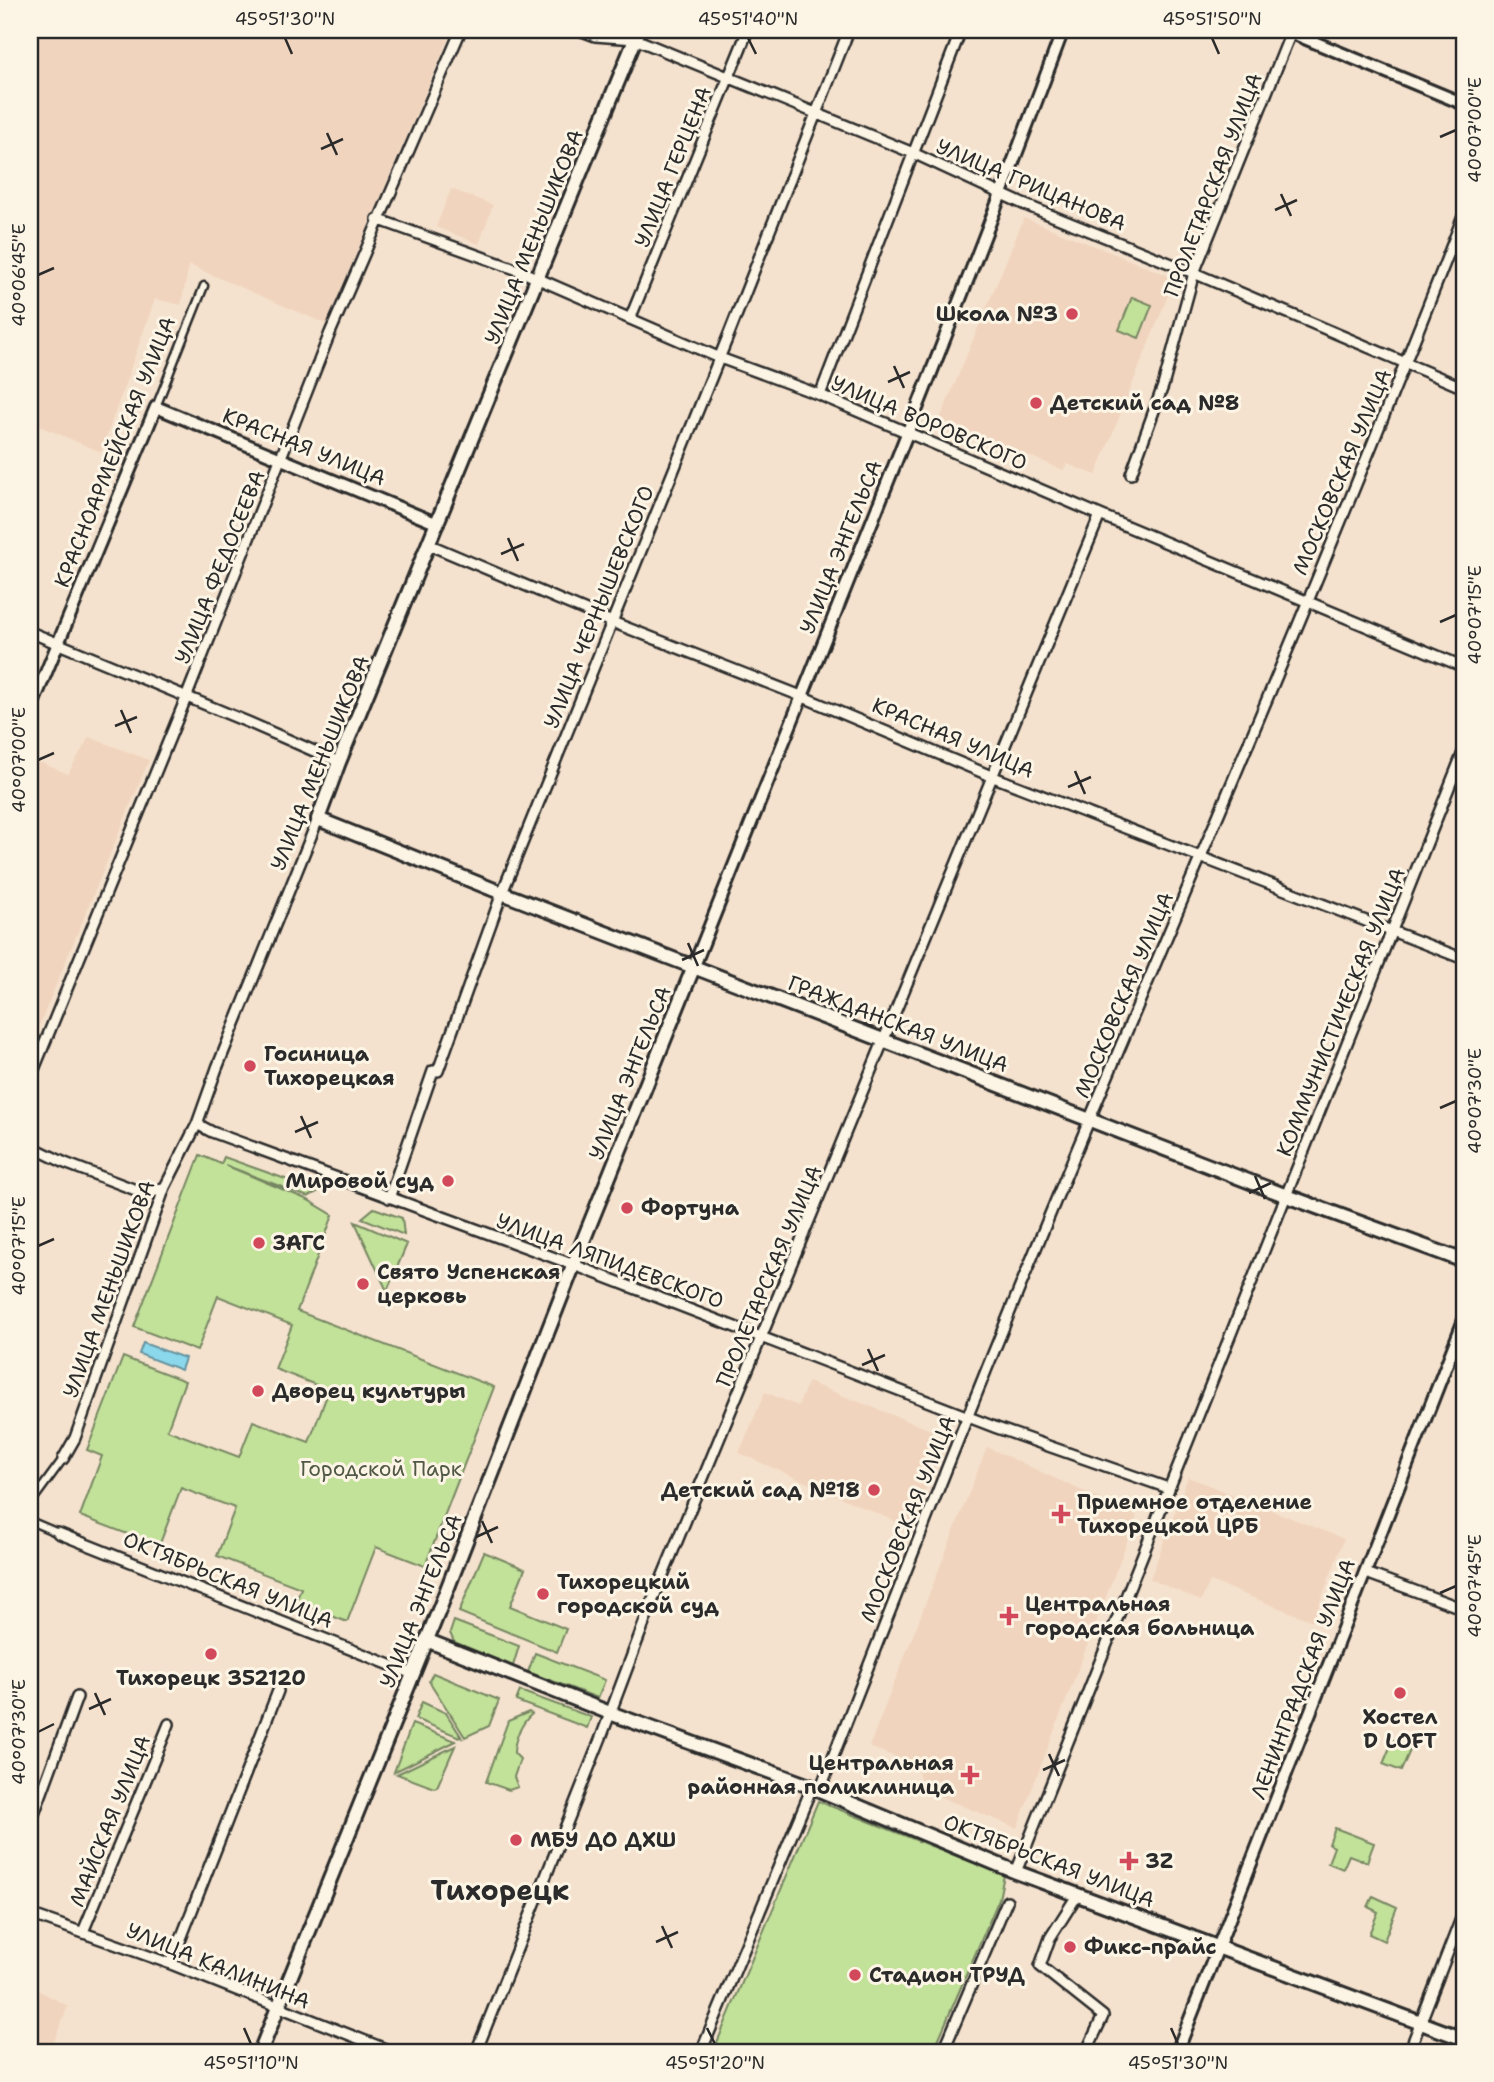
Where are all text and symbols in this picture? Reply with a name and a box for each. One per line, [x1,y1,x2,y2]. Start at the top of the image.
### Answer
text: 45°51'30"N [235,7,335,31]
text: 45°51'40"N [698,7,798,31]
text: 45°51'50"N [1162,7,1262,31]
street label: ПРОЛЕТАРСКАЯ УЛИЦА [1157,69,1269,301]
text: 40°07'00"E [1463,77,1487,183]
street label: УЛИЦА ГЕРЦЕНА [628,82,718,252]
street label: УЛИЦА МЕНЬШИКОВА [478,125,590,349]
street label: УЛИЦА ГРИЦАНОВА [932,132,1130,238]
text: 40°06'45"E [7,223,31,327]
place label: Школа №3 [936,300,1058,328]
marker: Школа №3 [1064,306,1080,322]
street label: КРАСНОАРМЕЙСКАЯ УЛИЦА [48,312,182,592]
street label: МОСКОВСКАЯ УЛИЦА [1286,365,1398,579]
street label: УЛИЦА ВОРОВСКОГО [827,369,1031,477]
place label: Детский сад №8 [1050,389,1239,417]
marker: Детский сад №8 [1028,395,1044,411]
street label: КРАСНАЯ УЛИЦА [218,402,390,492]
street label: УЛИЦА ЭНГЕЛЬСА [793,456,889,638]
street label: УЛИЦА ФЕДОСЕЕВА [168,466,272,668]
street label: УЛИЦА ЧЕРНЫШЕВСКОГО [537,481,661,733]
text: 40°07'15"E [1463,565,1487,665]
street label: УЛИЦА МЕНЬШИКОВА [264,651,376,875]
street label: КРАСНАЯ УЛИЦА [868,691,1038,785]
text: 40°07'00"E [7,707,31,813]
street label: КОММУНИСТИЧЕСКАЯ УЛИЦА [1270,863,1412,1161]
street label: МОСКОВСКАЯ УЛИЦА [1068,888,1180,1102]
street label: ГРАЖДАНСКАЯ УЛИЦА [784,969,1012,1079]
street label: УЛИЦА ЭНГЕЛЬСА [582,982,678,1164]
place label: Госиница Тихорецкая [264,1040,395,1092]
text: 40°07'30"E [1463,1048,1487,1154]
marker: Госиница Тихорецкая [242,1058,258,1074]
street label: ПРОЛЕТАРСКАЯ УЛИЦА [710,1161,828,1391]
place label: Мировой суд [285,1167,434,1195]
marker: Мировой суд [440,1173,456,1189]
street label: УЛИЦА МЕНЬШИКОВА [57,1176,161,1402]
place label: Фортуна [641,1194,740,1222]
text: 40°07'15"E [7,1196,31,1296]
marker: Фортуна [619,1200,635,1216]
street label: УЛИЦА ЛЯПИДЕВСКОГО [492,1207,728,1315]
place label: ЗАГС [273,1229,325,1257]
marker: ЗАГС [251,1235,267,1251]
place label: Свято Успенская церковь [377,1258,560,1310]
marker: Свято Успенская церковь [355,1276,371,1292]
place label: Дворец культуры [272,1377,466,1405]
marker: Дворец культуры [250,1383,266,1399]
street label: МОСКОВСКАЯ УЛИЦА [854,1411,962,1627]
park label: Городской Парк [300,1455,462,1483]
place label: Детский сад №18 [661,1476,860,1504]
marker: Детский сад №18 [866,1482,882,1498]
place label: Приемное отделение Тихорецкой ЦРБ [1077,1488,1312,1540]
marker: Приемное отделение Тихорецкой ЦРБ [1051,1504,1071,1524]
street label: УЛИЦА ЭНГЕЛЬСА [373,1510,469,1692]
street label: ОКТЯБРЬСКАЯ УЛИЦА [119,1525,337,1635]
text: 40°07'45"E [1463,1534,1487,1638]
street label: ЛЕНИНГРАДСКАЯ УЛИЦА [1244,1555,1362,1803]
place label: Тихорецкий городской суд [557,1568,719,1620]
marker: Тихорецкий городской суд [535,1586,551,1602]
place label: Центральная городская больница [1025,1590,1255,1642]
marker: Центральная городская больница [999,1606,1019,1626]
marker: Тихорецк 352120 [203,1646,219,1662]
place label: Тихорецк 352120 [116,1664,306,1692]
text: 40°07'30"E [7,1679,31,1785]
marker: Хостел D LOFT [1392,1685,1408,1701]
place label: Хостел D LOFT [1362,1703,1438,1755]
street label: МАЙСКАЯ УЛИЦА [63,1731,157,1911]
place label: Центральная районная поликлиница [688,1749,955,1801]
marker: Центральная районная поликлиница [960,1765,980,1785]
street label: ОКТЯБРЬСКАЯ УЛИЦА [939,1808,1159,1914]
place label: МБУ ДО ДХШ [530,1826,676,1854]
marker: МБУ ДО ДХШ [508,1832,524,1848]
place label: 3Z [1145,1847,1173,1875]
marker: 3Z [1119,1851,1139,1871]
district label: Тихорецк [431,1871,569,1909]
street label: УЛИЦА КАЛИНИНА [122,1916,314,2016]
place label: Фикс-прайс [1084,1933,1217,1961]
marker: Фикс-прайс [1062,1939,1078,1955]
place label: Стадион ТРУД [869,1961,1025,1989]
marker: Стадион ТРУД [847,1967,863,1983]
text: 45°51'10"N [203,2051,299,2075]
text: 45°51'20"N [665,2051,765,2075]
text: 45°51'30"N [1128,2051,1228,2075]

